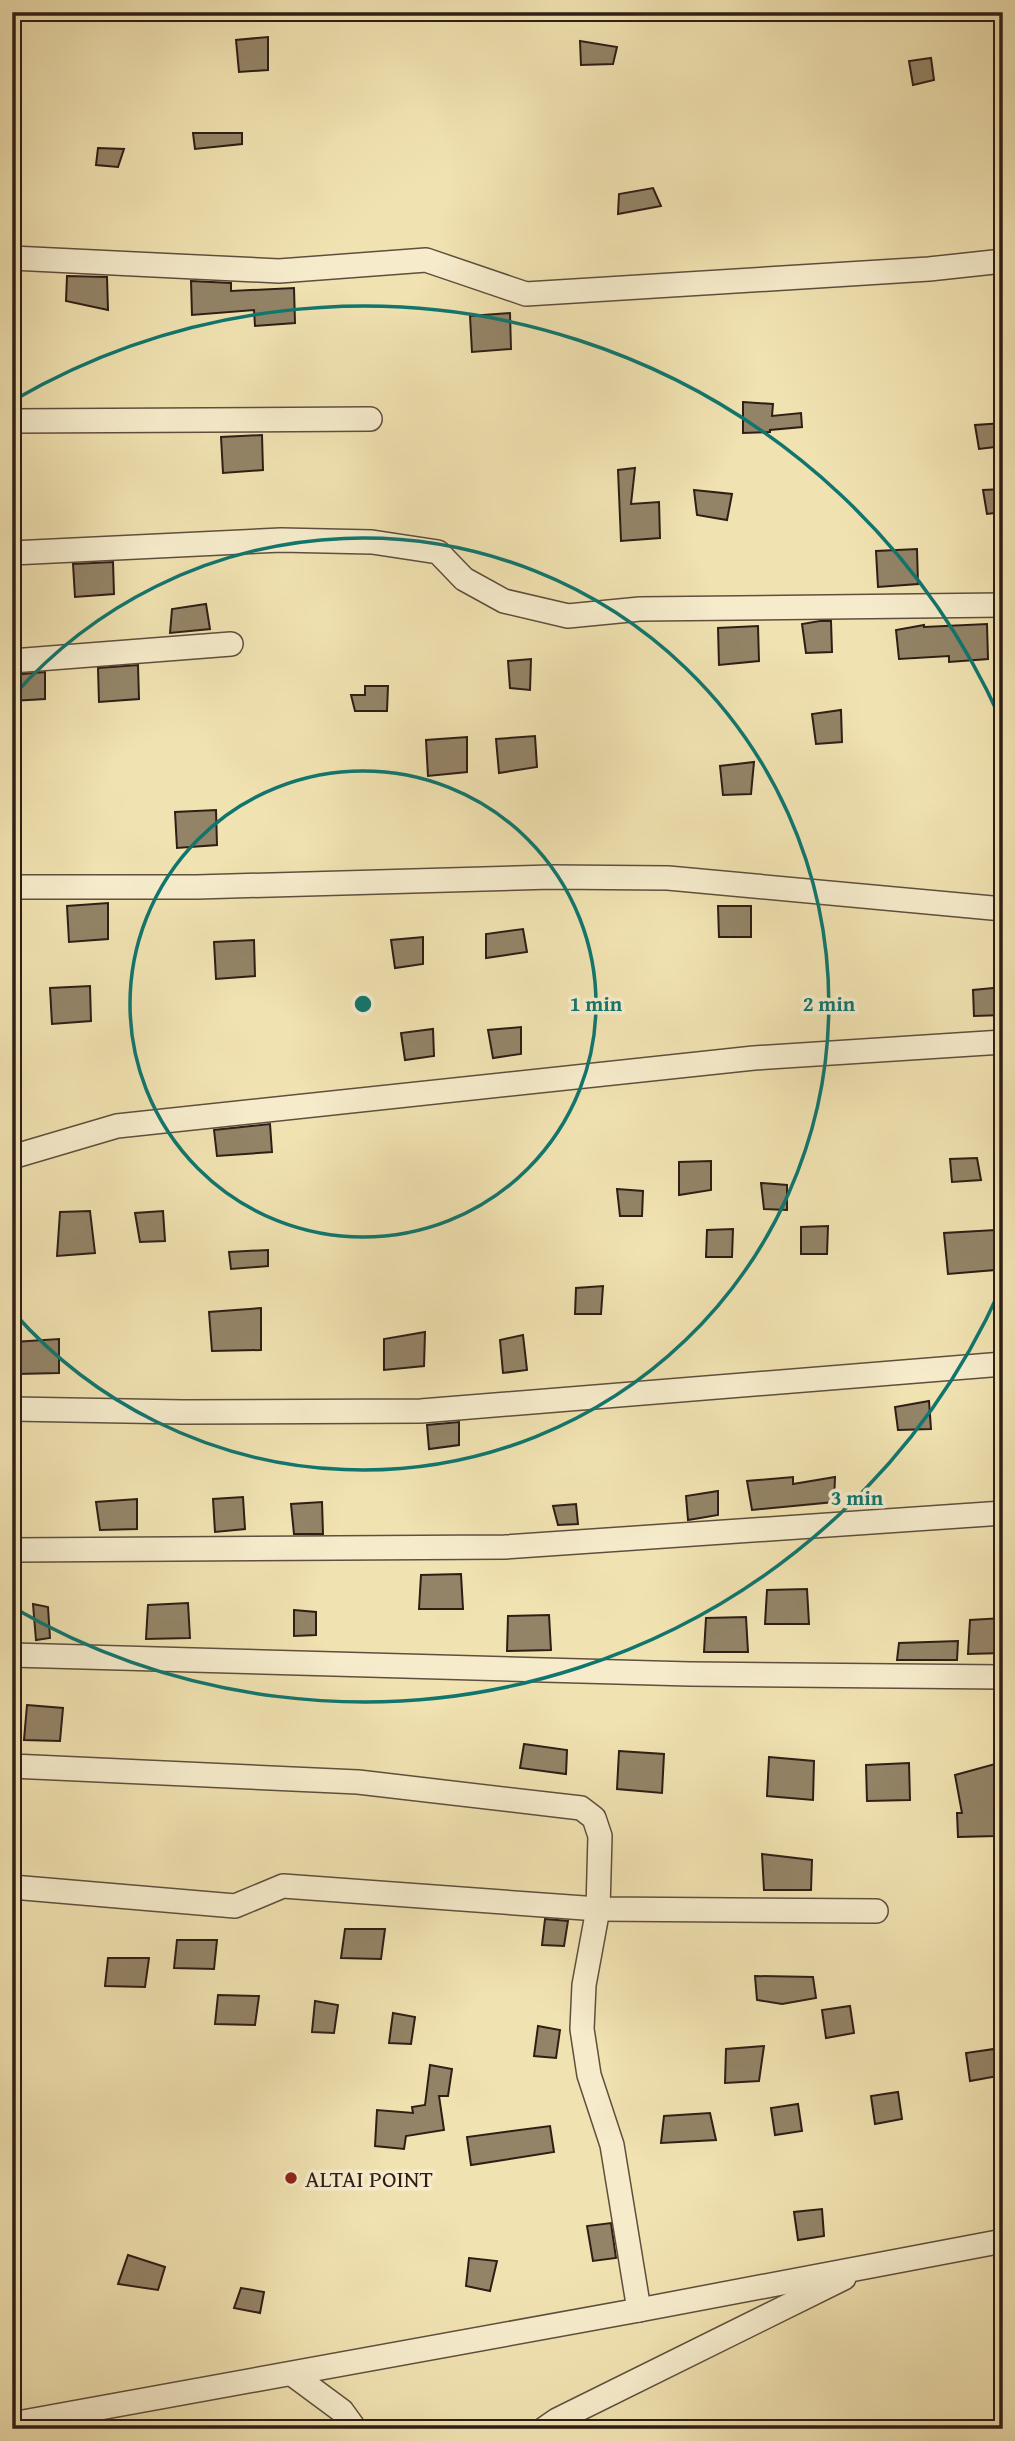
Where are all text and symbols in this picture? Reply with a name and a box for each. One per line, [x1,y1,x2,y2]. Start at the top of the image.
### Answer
text: 1 min [570,988,623,1019]
text: 2 min [803,988,856,1019]
centre of rings [351,992,375,1016]
text: 3 min [831,1482,884,1513]
place label: ALTAI POINT [305,2161,433,2196]
marker: ALTAI POINT [283,2170,299,2186]

